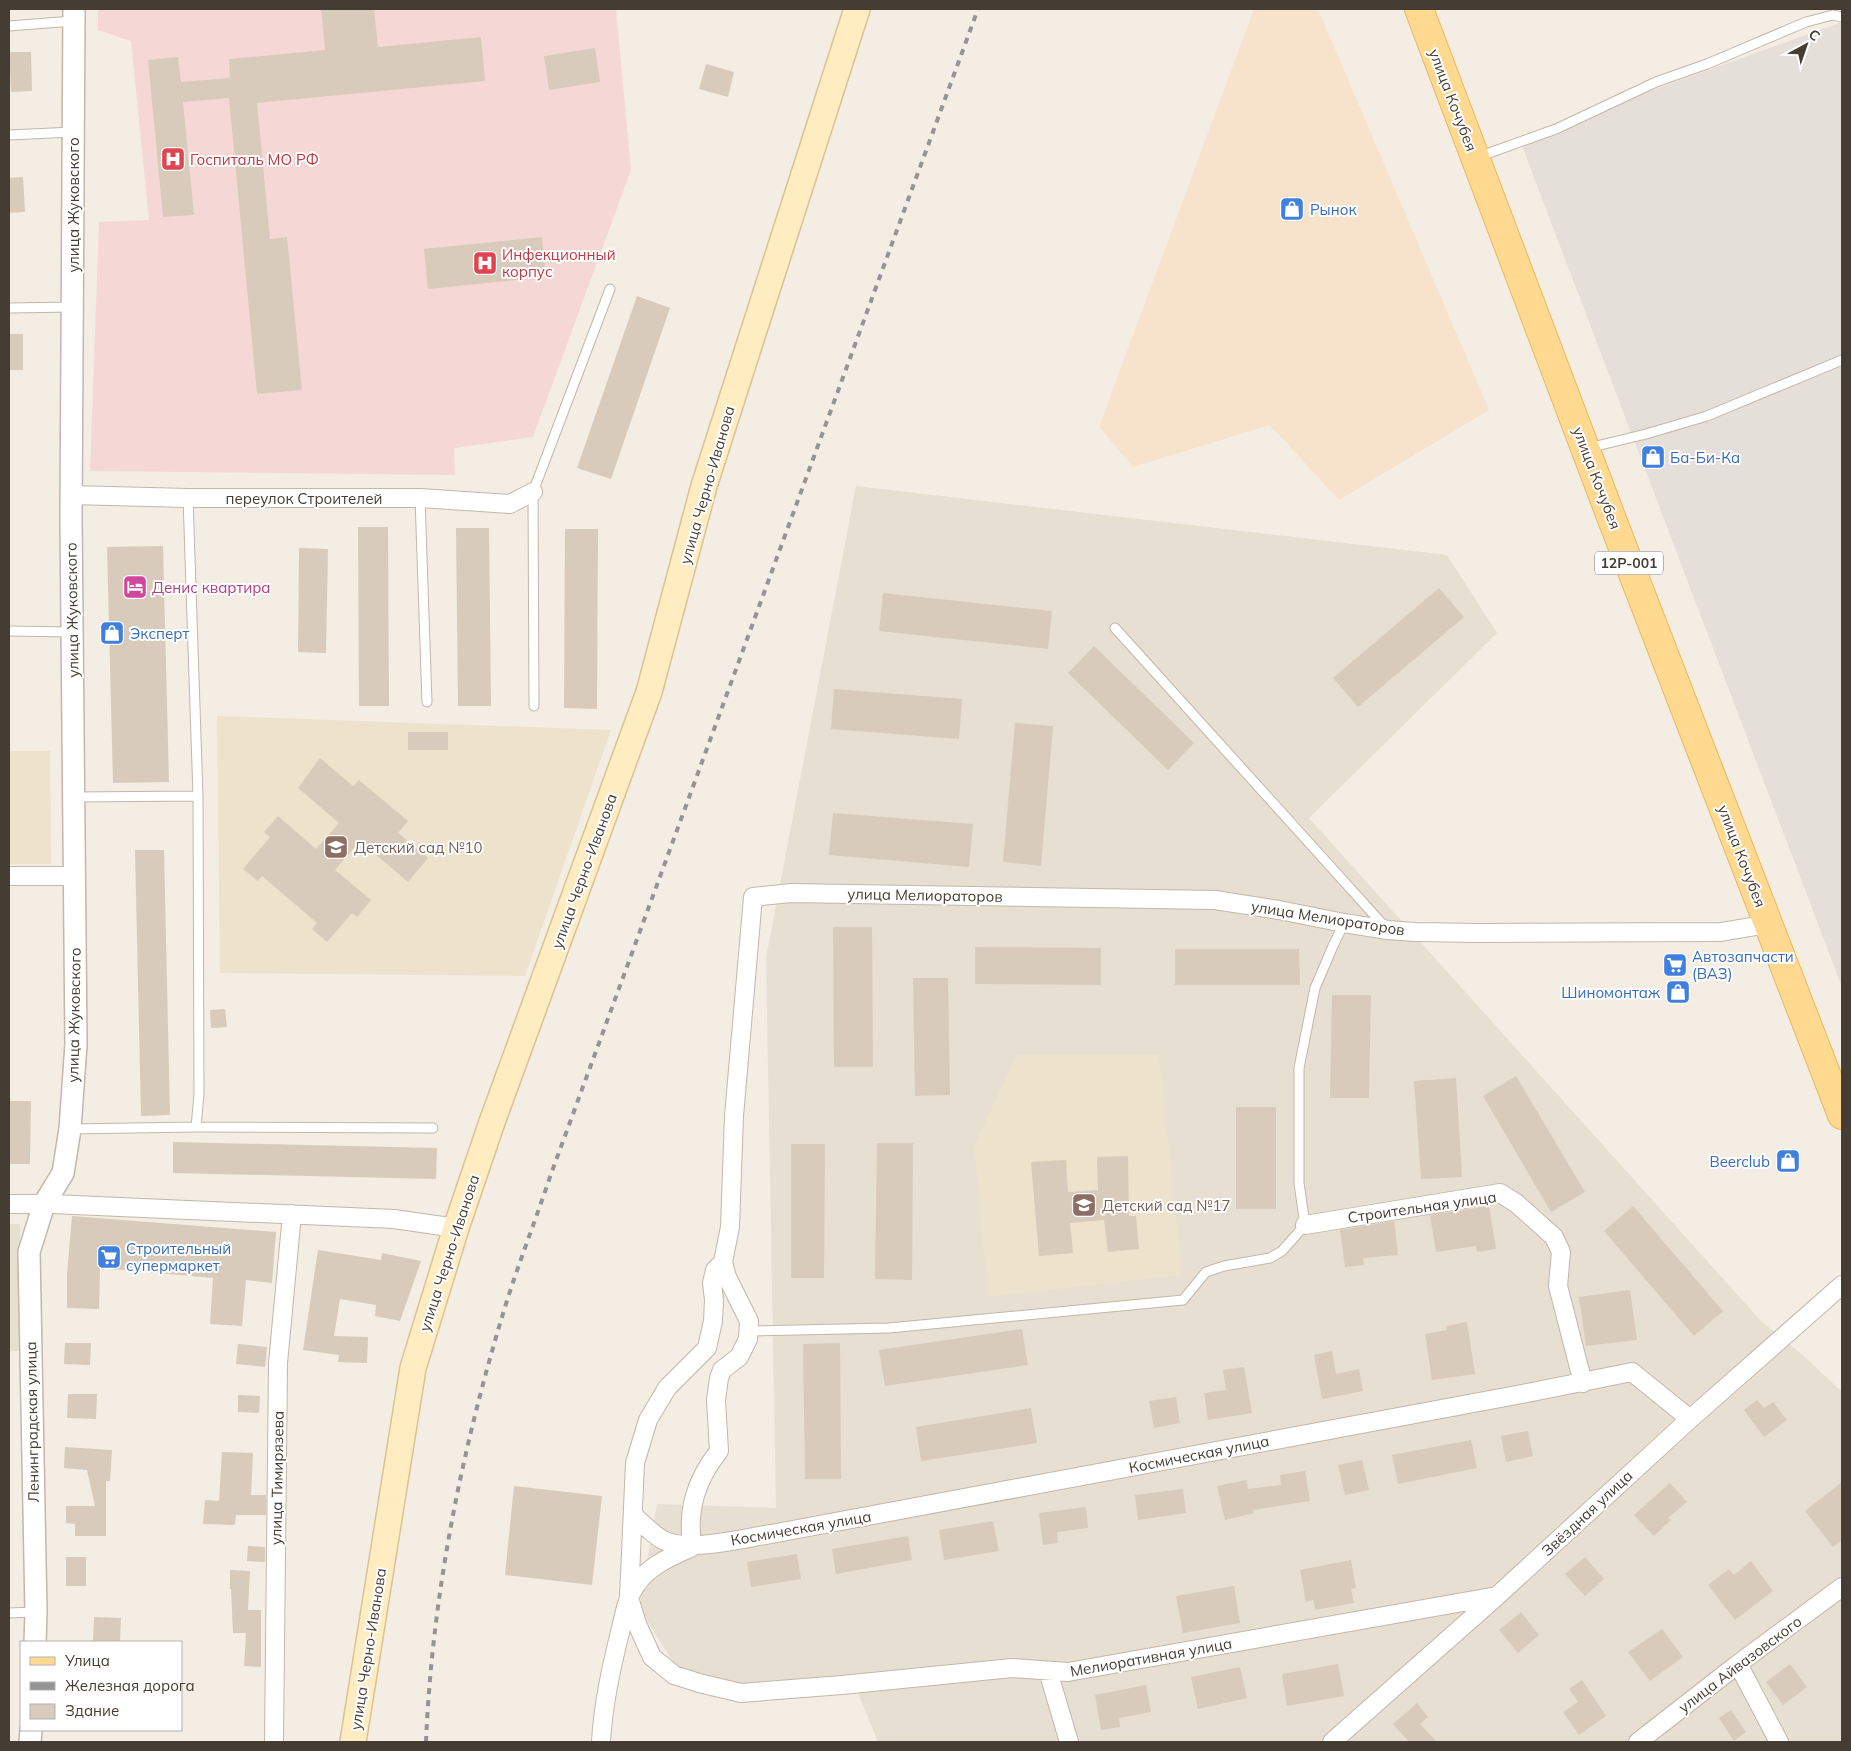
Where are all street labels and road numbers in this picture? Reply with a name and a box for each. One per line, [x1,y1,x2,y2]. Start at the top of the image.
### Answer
street label: улица Кочубея [1425,46,1481,154]
street label: улица Жуковского [64,137,83,273]
street label: улица Черно-Иванова [675,404,739,566]
street label: улица Кочубея [1569,424,1625,532]
street label: переулок Строителей [226,489,382,508]
street label: улица Жуковского [61,542,83,678]
road number: 12Р-001 [1595,552,1663,574]
street label: улица Черно-Иванова [547,791,621,951]
street label: улица Кочубея [1714,802,1770,910]
street label: улица Мелиораторов [847,884,1003,906]
street label: улица Мелиораторов [1250,896,1406,940]
street label: улица Жуковского [63,947,85,1083]
street label: улица Черно-Иванова [415,1172,483,1334]
street label: Строительная улица [1346,1187,1498,1227]
street label: Ленинградская улица [21,1341,43,1503]
street label: улица Тимирязева [266,1411,288,1545]
street label: Космическая улица [1127,1431,1271,1477]
street label: Звёздная улица [1538,1466,1636,1560]
street label: Космическая улица [729,1506,873,1550]
street label: улица Черно-Иванова [346,1567,390,1731]
street label: улица Айвазовского [1675,1611,1805,1717]
street label: Мелиоративная улица [1069,1633,1233,1681]

